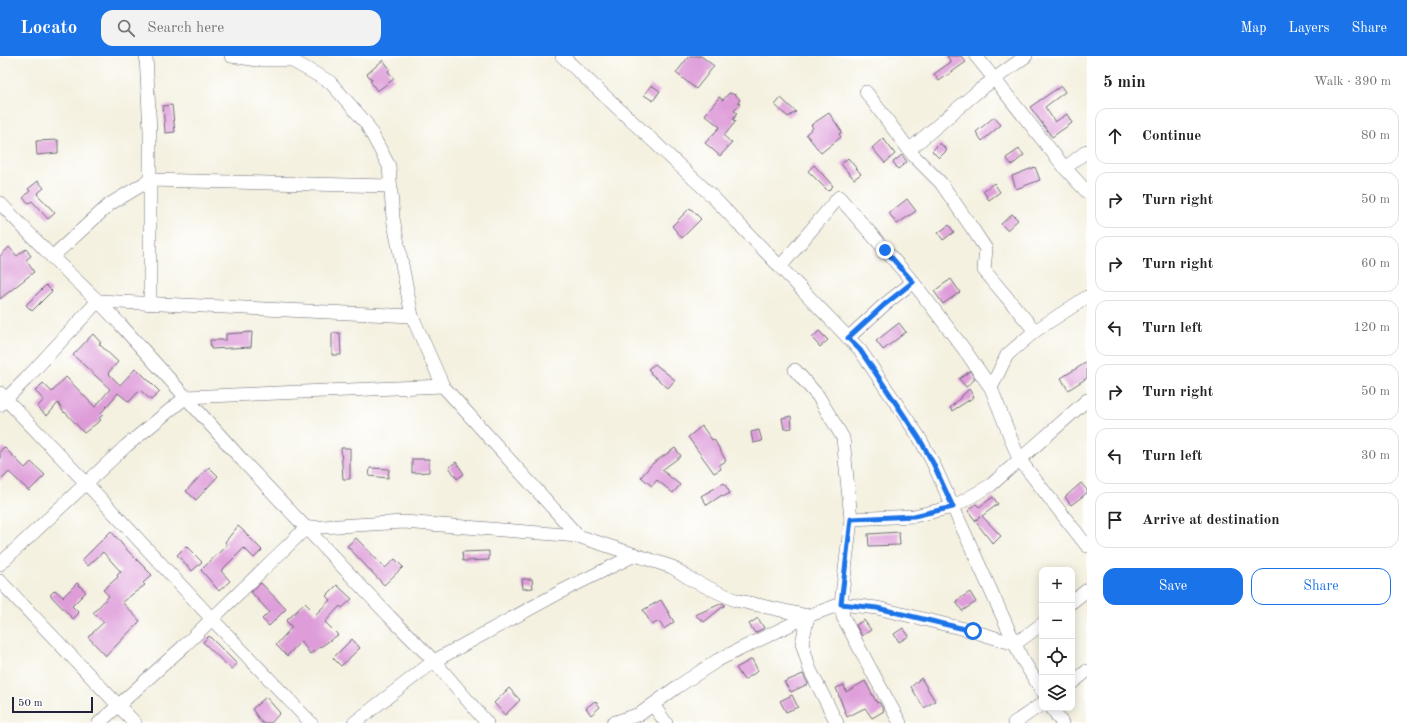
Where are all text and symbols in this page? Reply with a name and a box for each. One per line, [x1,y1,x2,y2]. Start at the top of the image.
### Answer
search box [101,10,381,46]
icon: search [115,17,137,39]
text: Locato [20,19,77,38]
text: Search here [147,21,224,36]
text: Map [1241,21,1267,35]
text: Layers [1289,21,1330,35]
text: Share [1352,21,1387,35]
text: 5 min [1103,74,1146,91]
text: Walk · 390 m [1314,75,1391,88]
icon: ahead [1104,125,1126,147]
text: Continue [1142,129,1201,144]
text: 80 m [1361,129,1390,142]
icon: right [1104,189,1126,211]
text: Turn right [1142,193,1213,208]
text: 50 m [1361,193,1390,206]
route end [876,241,894,259]
icon: right [1104,253,1126,275]
text: Turn right [1142,257,1213,272]
text: 60 m [1361,257,1390,270]
icon: left [1104,317,1126,339]
text: Turn left [1142,321,1202,336]
text: 120 m [1353,321,1390,334]
icon: right [1104,381,1126,403]
text: Turn right [1142,385,1213,400]
text: 50 m [1361,385,1390,398]
icon: left [1104,445,1126,467]
text: Turn left [1142,449,1202,464]
text: 30 m [1361,449,1390,462]
icon: arrive [1104,509,1126,531]
text: Arrive at destination [1142,513,1280,528]
map controls [1039,567,1075,711]
button: + [1039,567,1075,603]
button: Save [1103,568,1243,605]
button: Share [1251,568,1391,605]
button: − [1039,603,1075,639]
route start [964,622,982,640]
button: locate [1039,639,1075,675]
button: layers [1039,675,1075,711]
scale bar [12,695,93,714]
text: 50 m [18,698,43,709]

